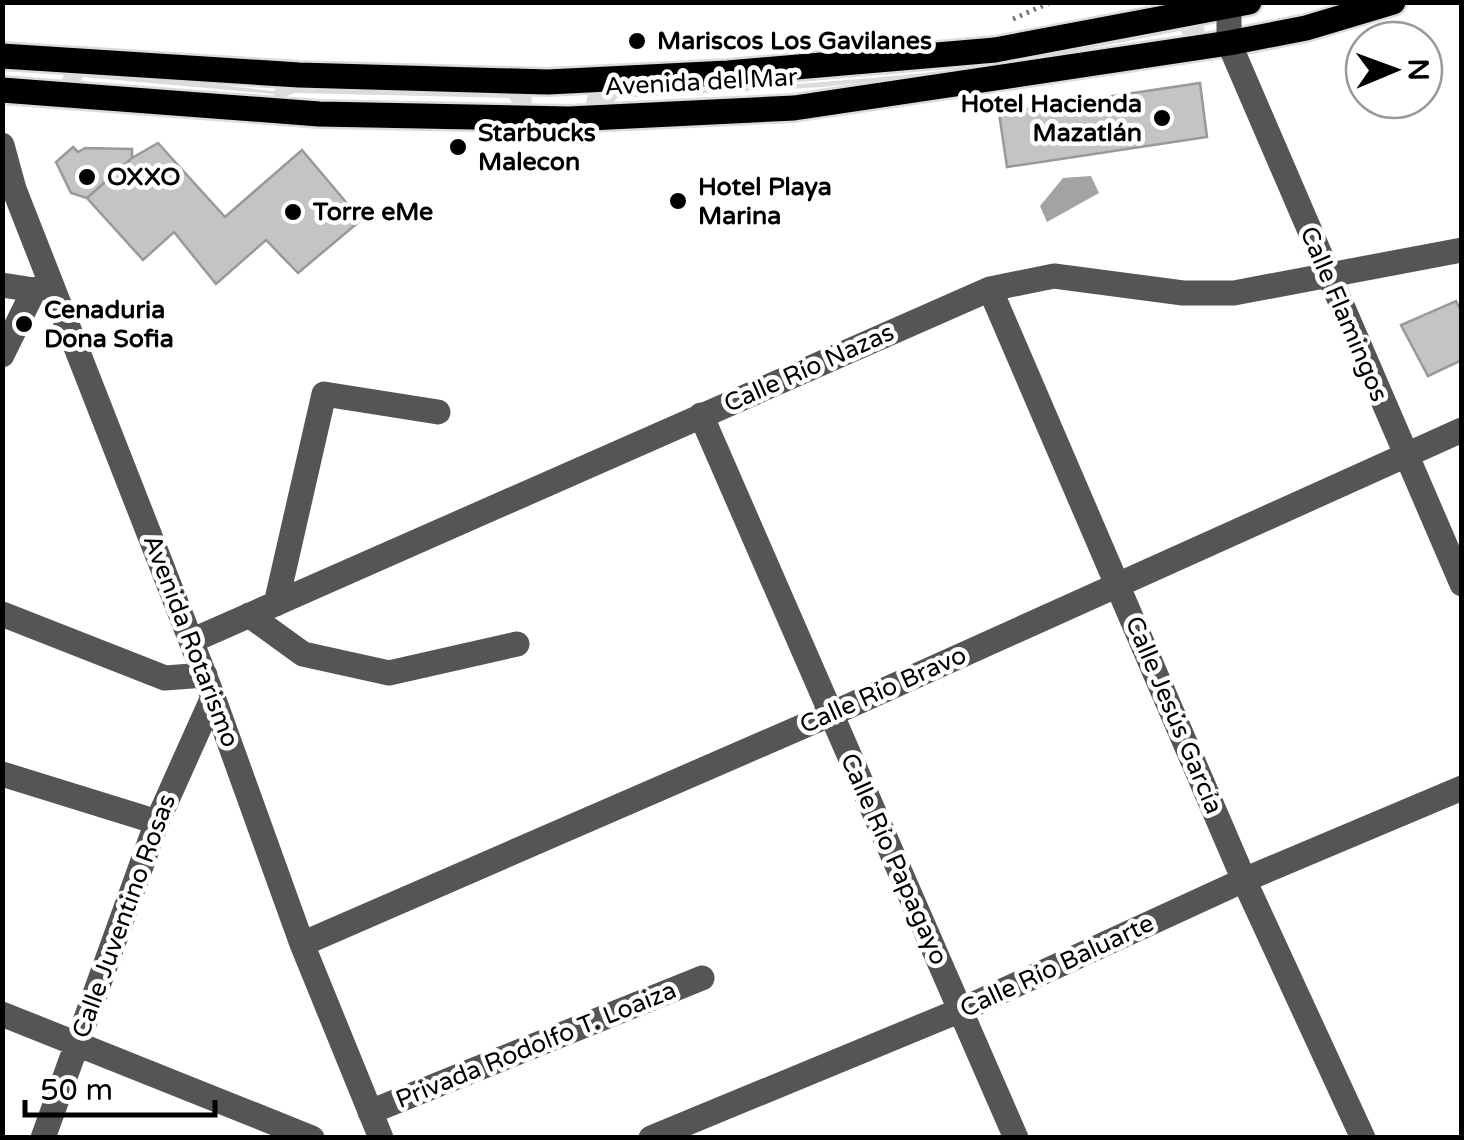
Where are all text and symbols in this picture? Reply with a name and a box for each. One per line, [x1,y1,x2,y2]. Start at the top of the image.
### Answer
north arrow [1344,20,1444,120]
place label: Mariscos Los Gavilanes [657,26,932,56]
marker: Mariscos Los Gavilanes [626,30,648,52]
text: N [1401,58,1435,81]
street label: Avenida del Mar [604,62,799,102]
place label: Hotel Hacienda Mazatlán [960,89,1142,148]
marker: Hotel Hacienda Mazatlán [1151,107,1173,129]
place label: Starbucks Malecon [478,118,596,177]
marker: Starbucks Malecon [447,136,469,158]
place label: OXXO [107,162,180,192]
marker: OXXO [76,166,98,188]
place label: Hotel Playa Marina [698,172,832,231]
marker: Hotel Playa Marina [667,190,689,212]
place label: Torre eMe [312,197,433,227]
marker: Torre eMe [282,201,304,223]
street label: Calle Flamingos [1294,222,1394,406]
place label: Cenaduria Dona Sofia [44,295,174,354]
marker: Cenaduria Dona Sofia [13,313,35,335]
street label: Calle Río Nazas [719,317,899,419]
street label: Avenida Rotarismo [137,531,245,751]
street label: Calle Jesús García [1119,612,1229,818]
street label: Calle Río Bravo [795,640,971,740]
street label: Calle Río Papagayo [834,749,954,969]
street label: Calle Juventino Rosas [66,790,182,1042]
street label: Calle Río Baluarte [955,908,1159,1024]
street label: Privada Rodolfo T. Loaiza [391,975,681,1115]
scale bar [25,1055,215,1117]
text: 50 m [40,1072,113,1109]

